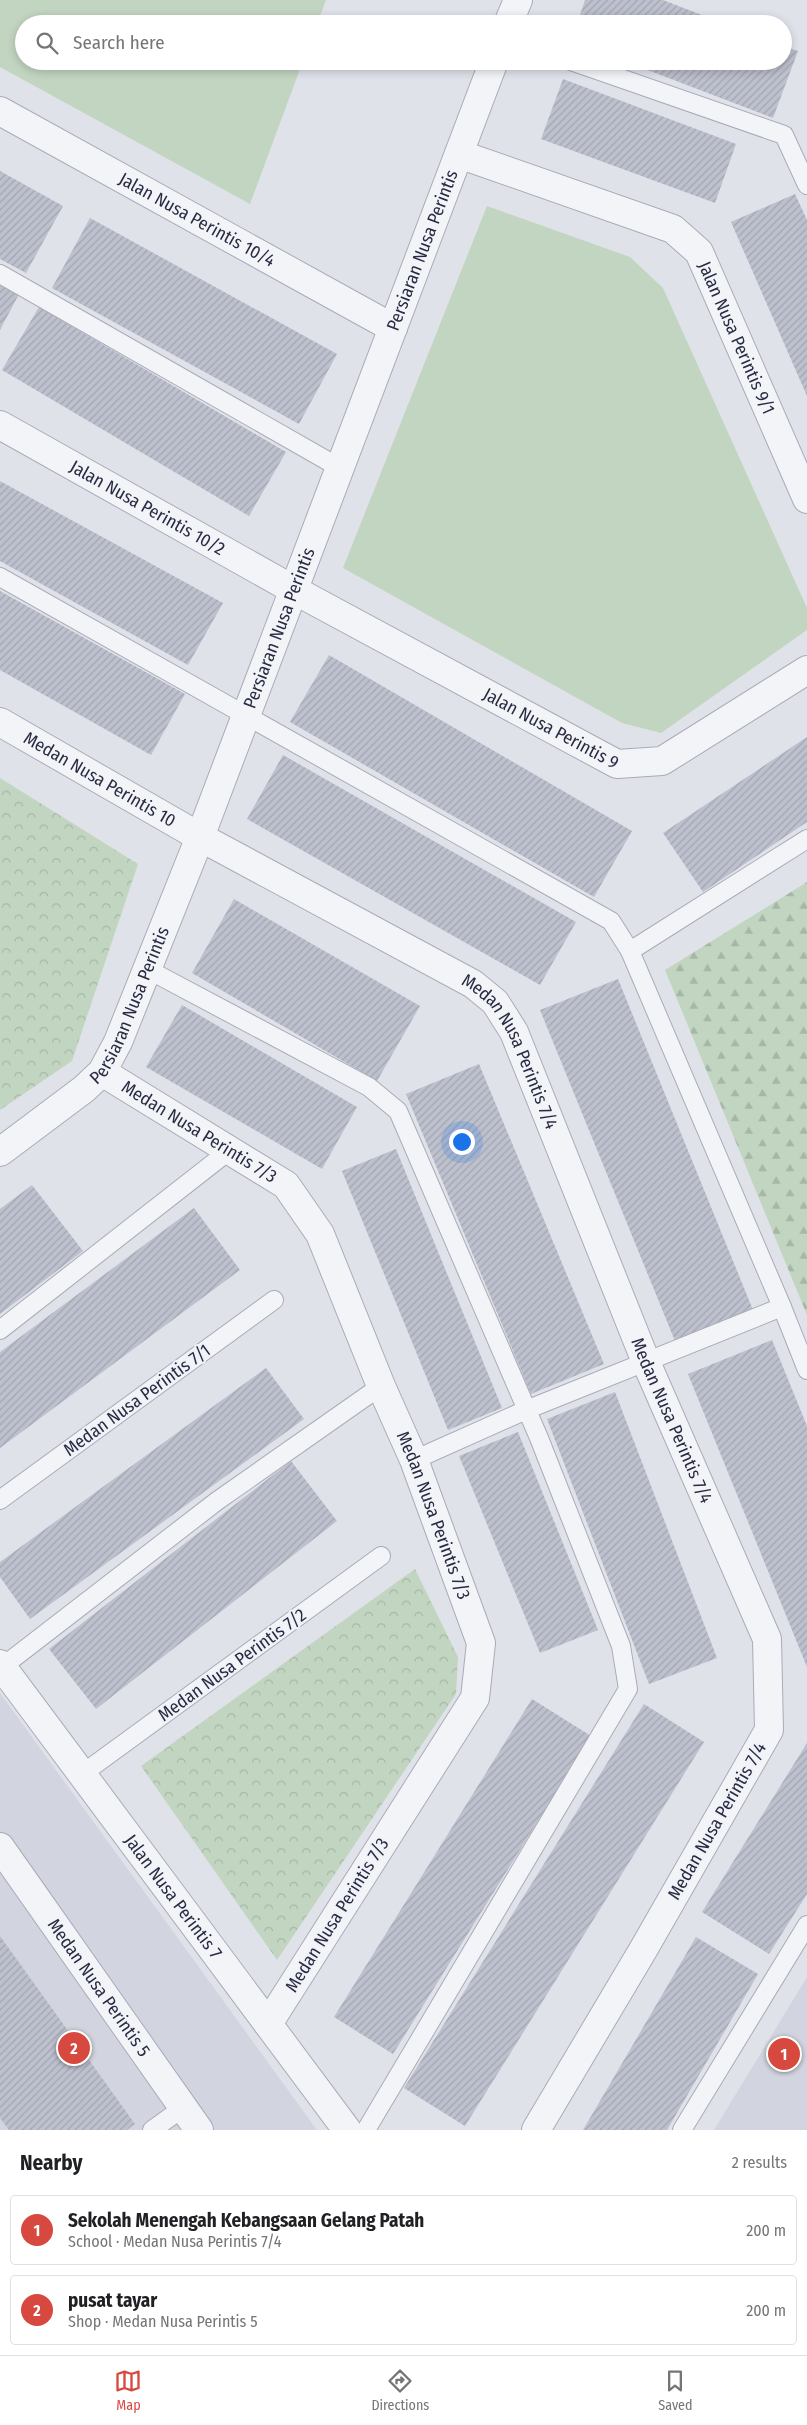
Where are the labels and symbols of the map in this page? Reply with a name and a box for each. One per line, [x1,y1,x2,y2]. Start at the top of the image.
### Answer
street label: Persiaran Nusa Perintis [382,166,463,334]
street label: Jalan Nusa Perintis 10/4 [115,168,279,272]
street label: Jalan Nusa Perintis 9/1 [693,258,780,418]
street label: Jalan Nusa Perintis 10/2 [66,455,229,560]
street label: Persiaran Nusa Perintis [239,544,320,712]
street label: Jalan Nusa Perintis 9 [479,683,623,774]
street label: Medan Nusa Perintis 10 [20,727,180,832]
street label: Persiaran Nusa Perintis [85,923,174,1089]
street label: Medan Nusa Perintis 7/4 [458,969,563,1132]
street label: Medan Nusa Perintis 7/3 [118,1076,281,1188]
your location [449,1129,475,1155]
street label: Medan Nusa Perintis 7/4 [626,1334,717,1507]
street label: Medan Nusa Perintis 7/1 [59,1339,215,1461]
street label: Medan Nusa Perintis 7/3 [392,1428,475,1602]
street label: Medan Nusa Perintis 7/2 [154,1604,310,1726]
street label: Medan Nusa Perintis 7/4 [663,1738,771,1904]
street label: Jalan Nusa Perintis 7 [120,1830,227,1963]
street label: Medan Nusa Perintis 7/3 [281,1834,393,1996]
street label: Medan Nusa Perintis 5 [43,1914,155,2061]
pin: 2 [58,2029,90,2067]
pin: 1 [768,2035,800,2073]

